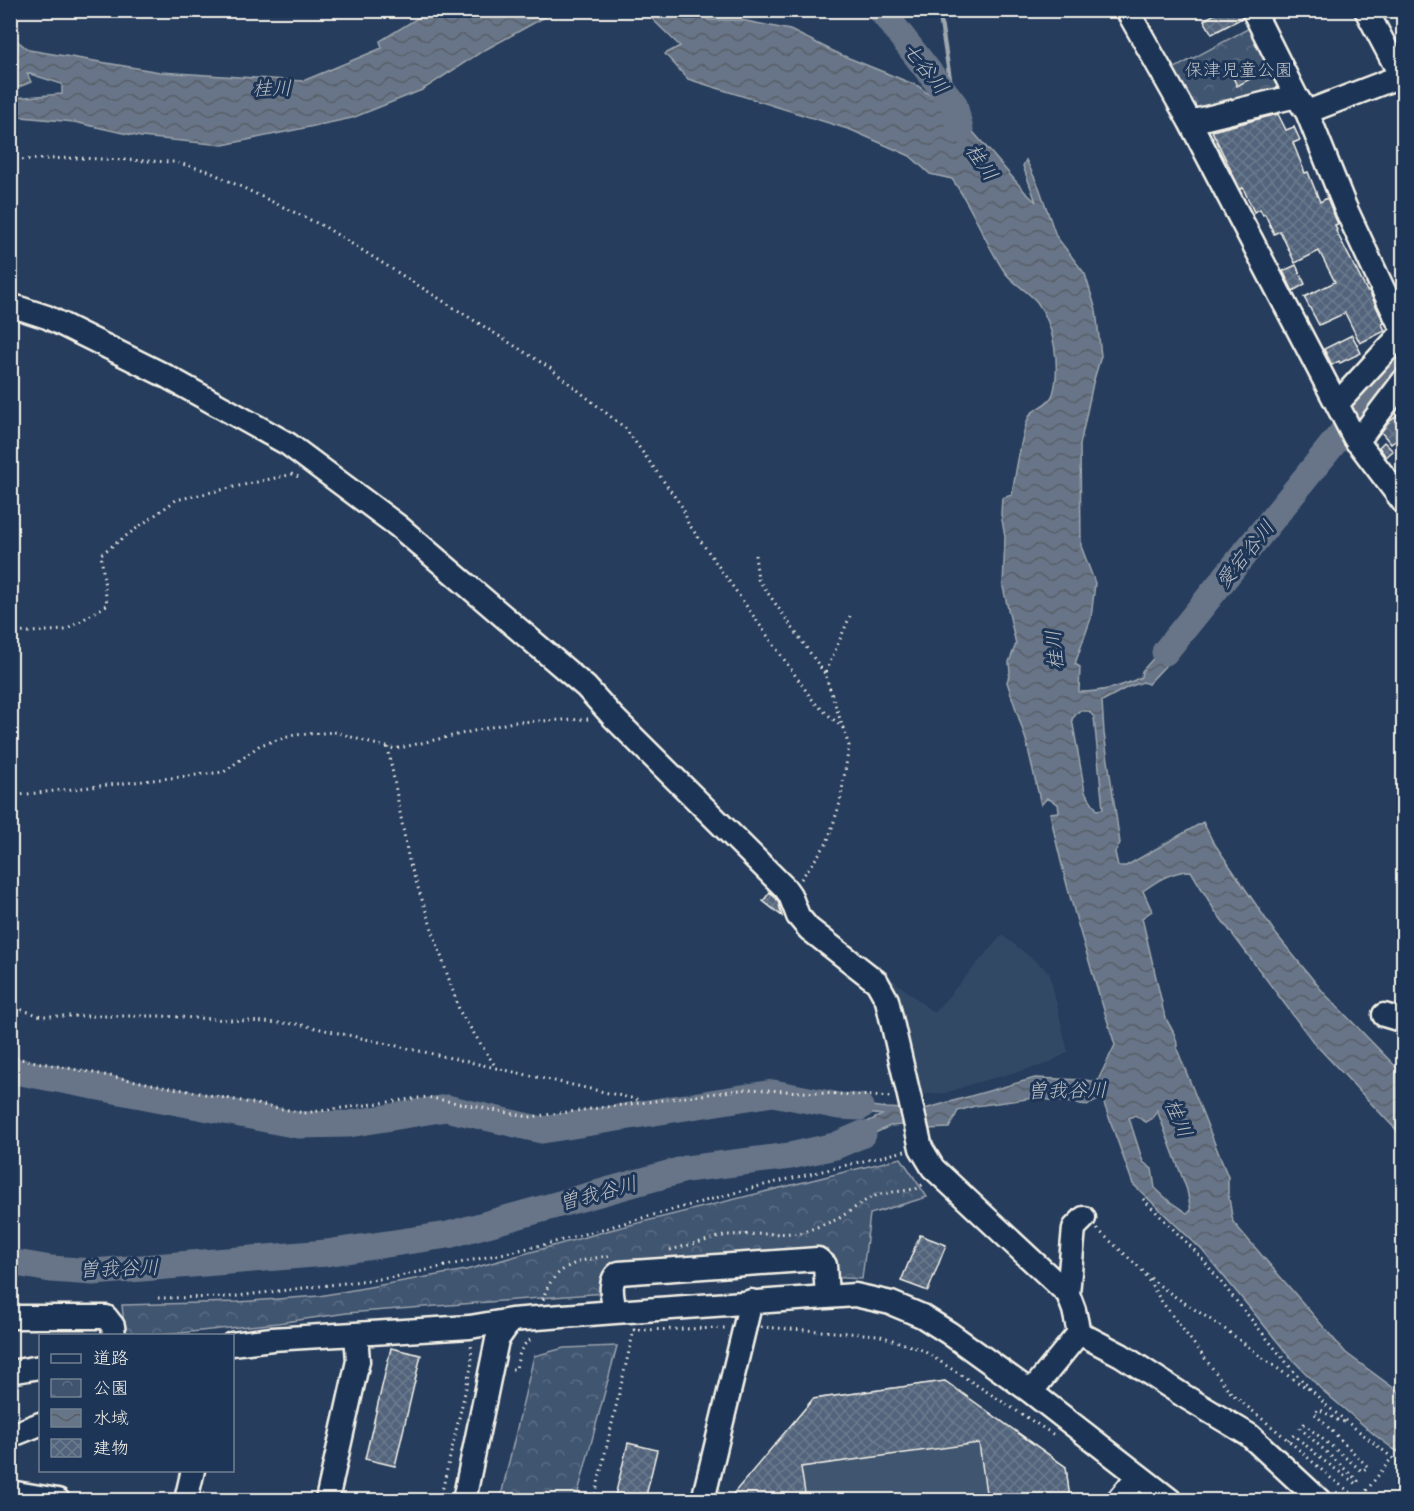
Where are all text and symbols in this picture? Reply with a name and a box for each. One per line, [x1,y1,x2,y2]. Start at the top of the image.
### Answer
water label: 七谷川 [897,38,953,100]
park label: 保津児童公園 [1185,60,1293,81]
water label: 桂川 [252,77,292,101]
water label: 桂川 [960,139,1002,186]
water label: 愛宕谷川 [1211,516,1280,593]
water label: 桂川 [1042,629,1068,671]
water label: 曽我谷川 [1027,1078,1107,1104]
water label: 桂川 [1159,1095,1197,1141]
water label: 曽我谷川 [557,1172,640,1216]
water label: 曽我谷川 [79,1256,159,1282]
legend [39,1334,234,1472]
text: 道路 [93,1348,129,1369]
text: 公園 [93,1378,129,1399]
text: 水域 [93,1408,129,1429]
text: 建物 [93,1438,129,1459]

